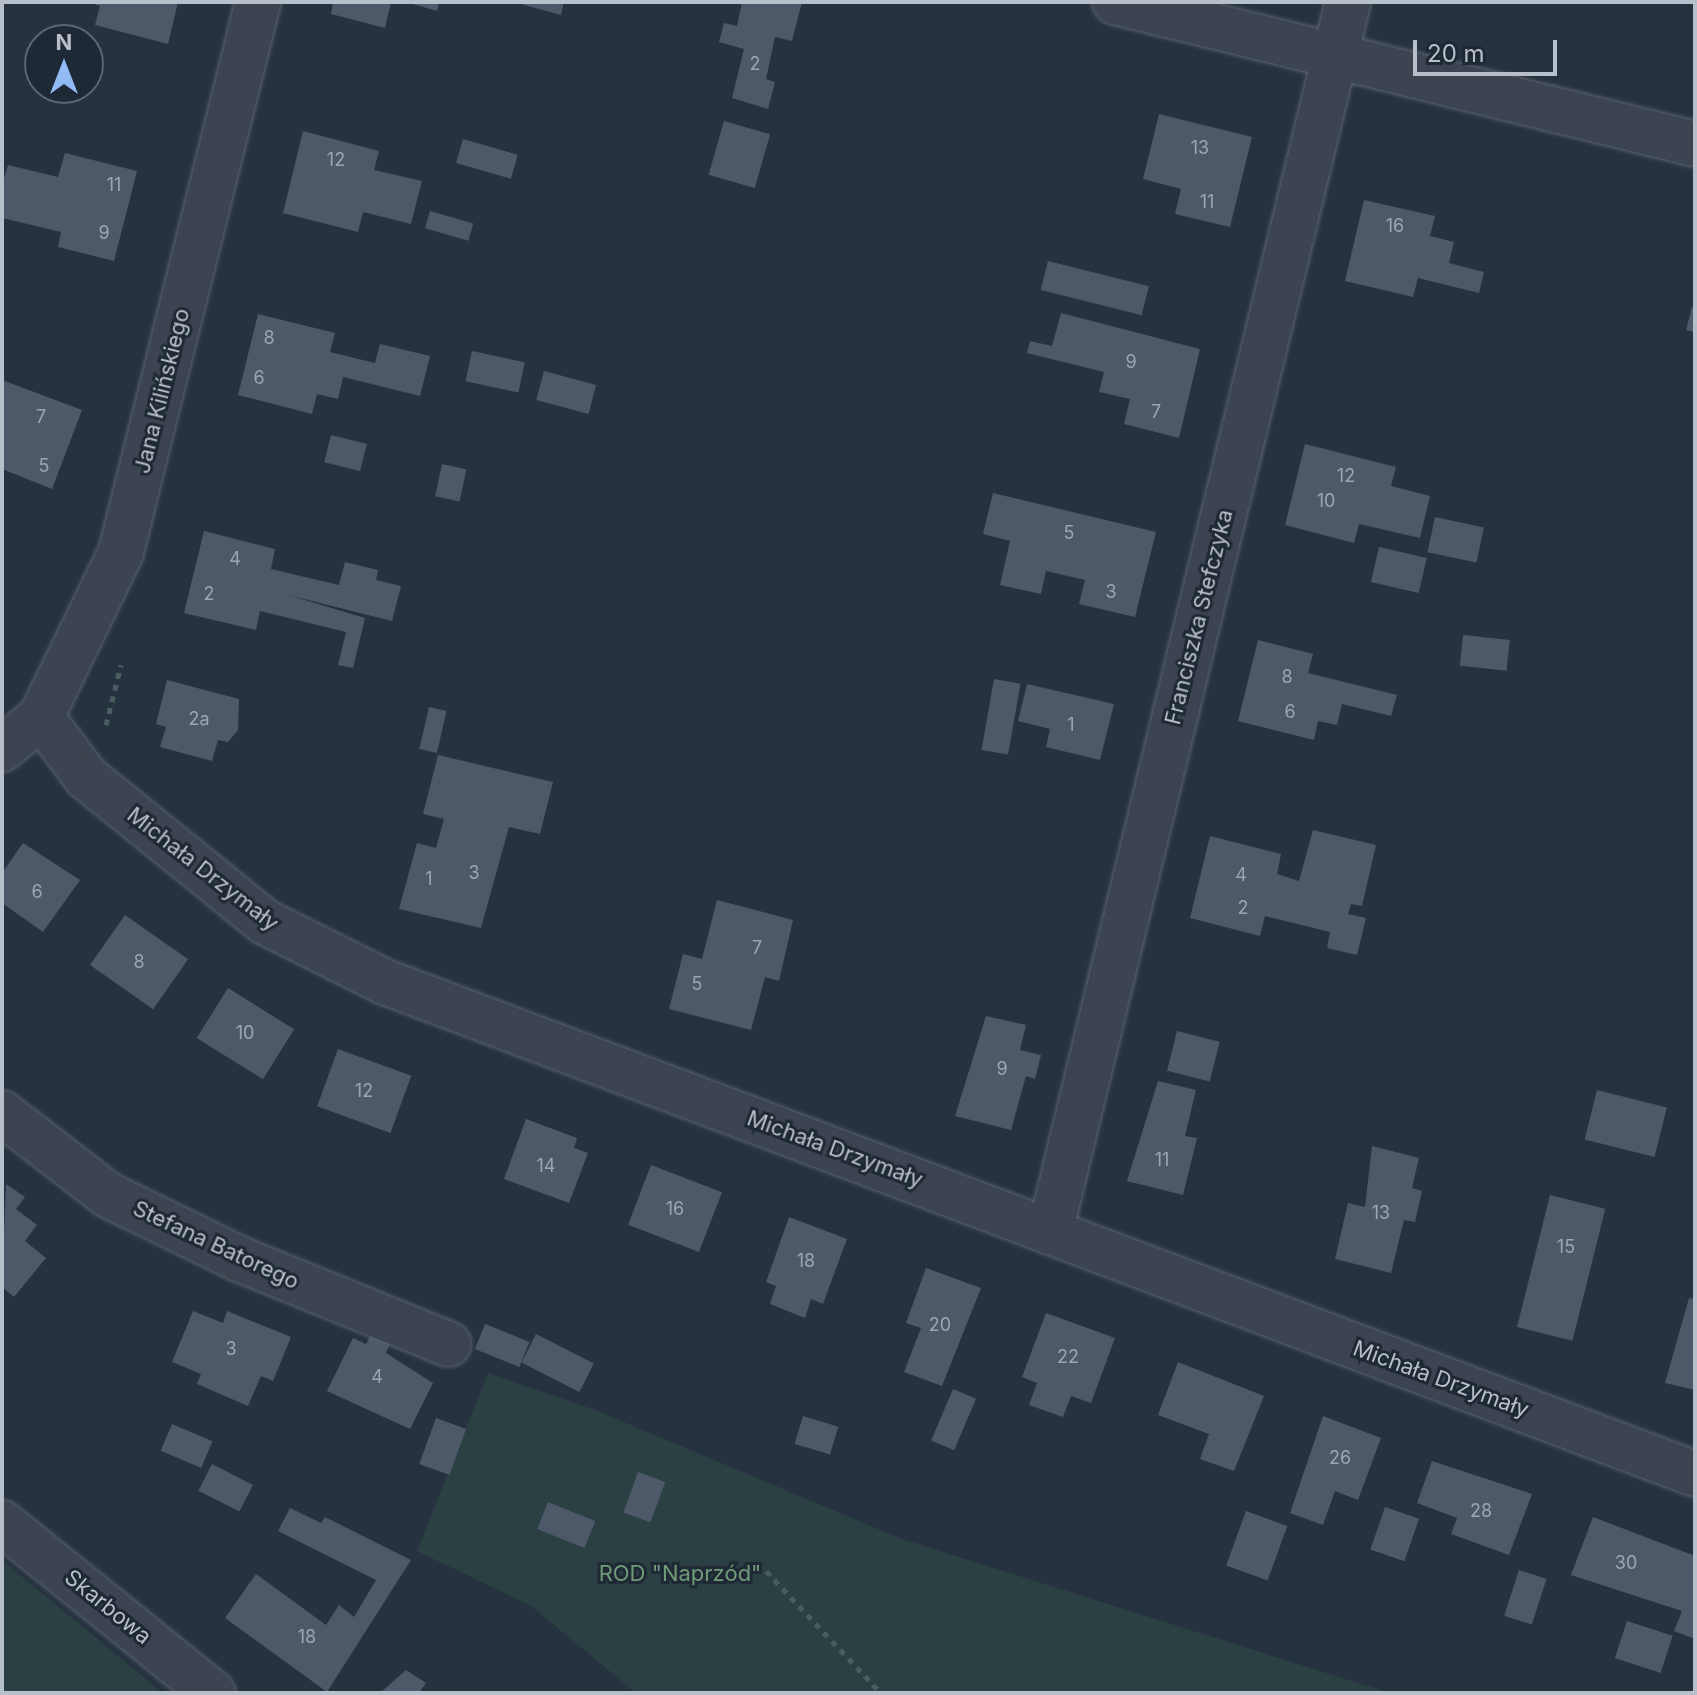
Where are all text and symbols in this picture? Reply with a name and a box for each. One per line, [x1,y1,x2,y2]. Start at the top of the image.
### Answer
north arrow [24,24,104,104]
scale bar [1417,24,1561,74]
text: N [56,29,72,55]
text: 20 m [1427,39,1485,68]
house number: 2 [750,53,760,75]
house number: 13 [1191,137,1209,159]
house number: 12 [327,149,345,171]
house number: 11 [107,174,121,196]
house number: 11 [1200,191,1214,213]
house number: 16 [1386,215,1404,237]
house number: 9 [98,222,110,244]
street label: Jana Kilińskiego [129,306,195,476]
house number: 8 [263,327,275,349]
house number: 9 [1125,351,1137,373]
house number: 6 [253,367,265,389]
house number: 7 [1151,401,1161,423]
house number: 7 [36,406,46,428]
house number: 5 [39,455,49,477]
house number: 12 [1337,465,1355,487]
house number: 10 [1317,490,1335,512]
street label: Franciszka Stefczyka [1159,507,1239,727]
house number: 5 [1064,522,1074,544]
house number: 4 [229,548,241,570]
house number: 3 [1105,581,1117,603]
house number: 2 [204,583,214,605]
house number: 8 [1281,666,1293,688]
house number: 6 [1284,701,1296,723]
house number: 2a [188,708,210,730]
house number: 1 [1067,714,1075,736]
street label: Michała Drzymały [122,802,284,936]
house number: 3 [468,862,480,884]
house number: 4 [1235,864,1247,886]
house number: 1 [425,868,433,890]
house number: 6 [31,881,43,903]
house number: 2 [1238,897,1248,919]
house number: 7 [752,937,762,959]
house number: 8 [133,951,145,973]
house number: 5 [692,973,702,995]
house number: 10 [236,1022,254,1044]
house number: 9 [996,1058,1008,1080]
house number: 12 [355,1080,373,1102]
street label: Michała Drzymały [744,1105,926,1193]
house number: 11 [1155,1149,1169,1171]
house number: 14 [537,1155,555,1177]
street label: Stefana Batorego [129,1195,303,1295]
house number: 16 [666,1198,684,1220]
house number: 13 [1372,1202,1390,1224]
house number: 15 [1557,1236,1575,1258]
house number: 18 [797,1250,815,1272]
house number: 20 [929,1314,951,1336]
street label: Michała Drzymały [1350,1335,1532,1423]
house number: 3 [225,1338,237,1360]
house number: 22 [1057,1346,1079,1368]
house number: 4 [371,1366,383,1388]
house number: 26 [1329,1447,1351,1469]
house number: 28 [1470,1500,1492,1522]
house number: 30 [1615,1552,1637,1574]
park label: ROD "Naprzód" [599,1561,761,1587]
street label: Skarbowa [59,1564,157,1650]
house number: 18 [298,1626,316,1648]

